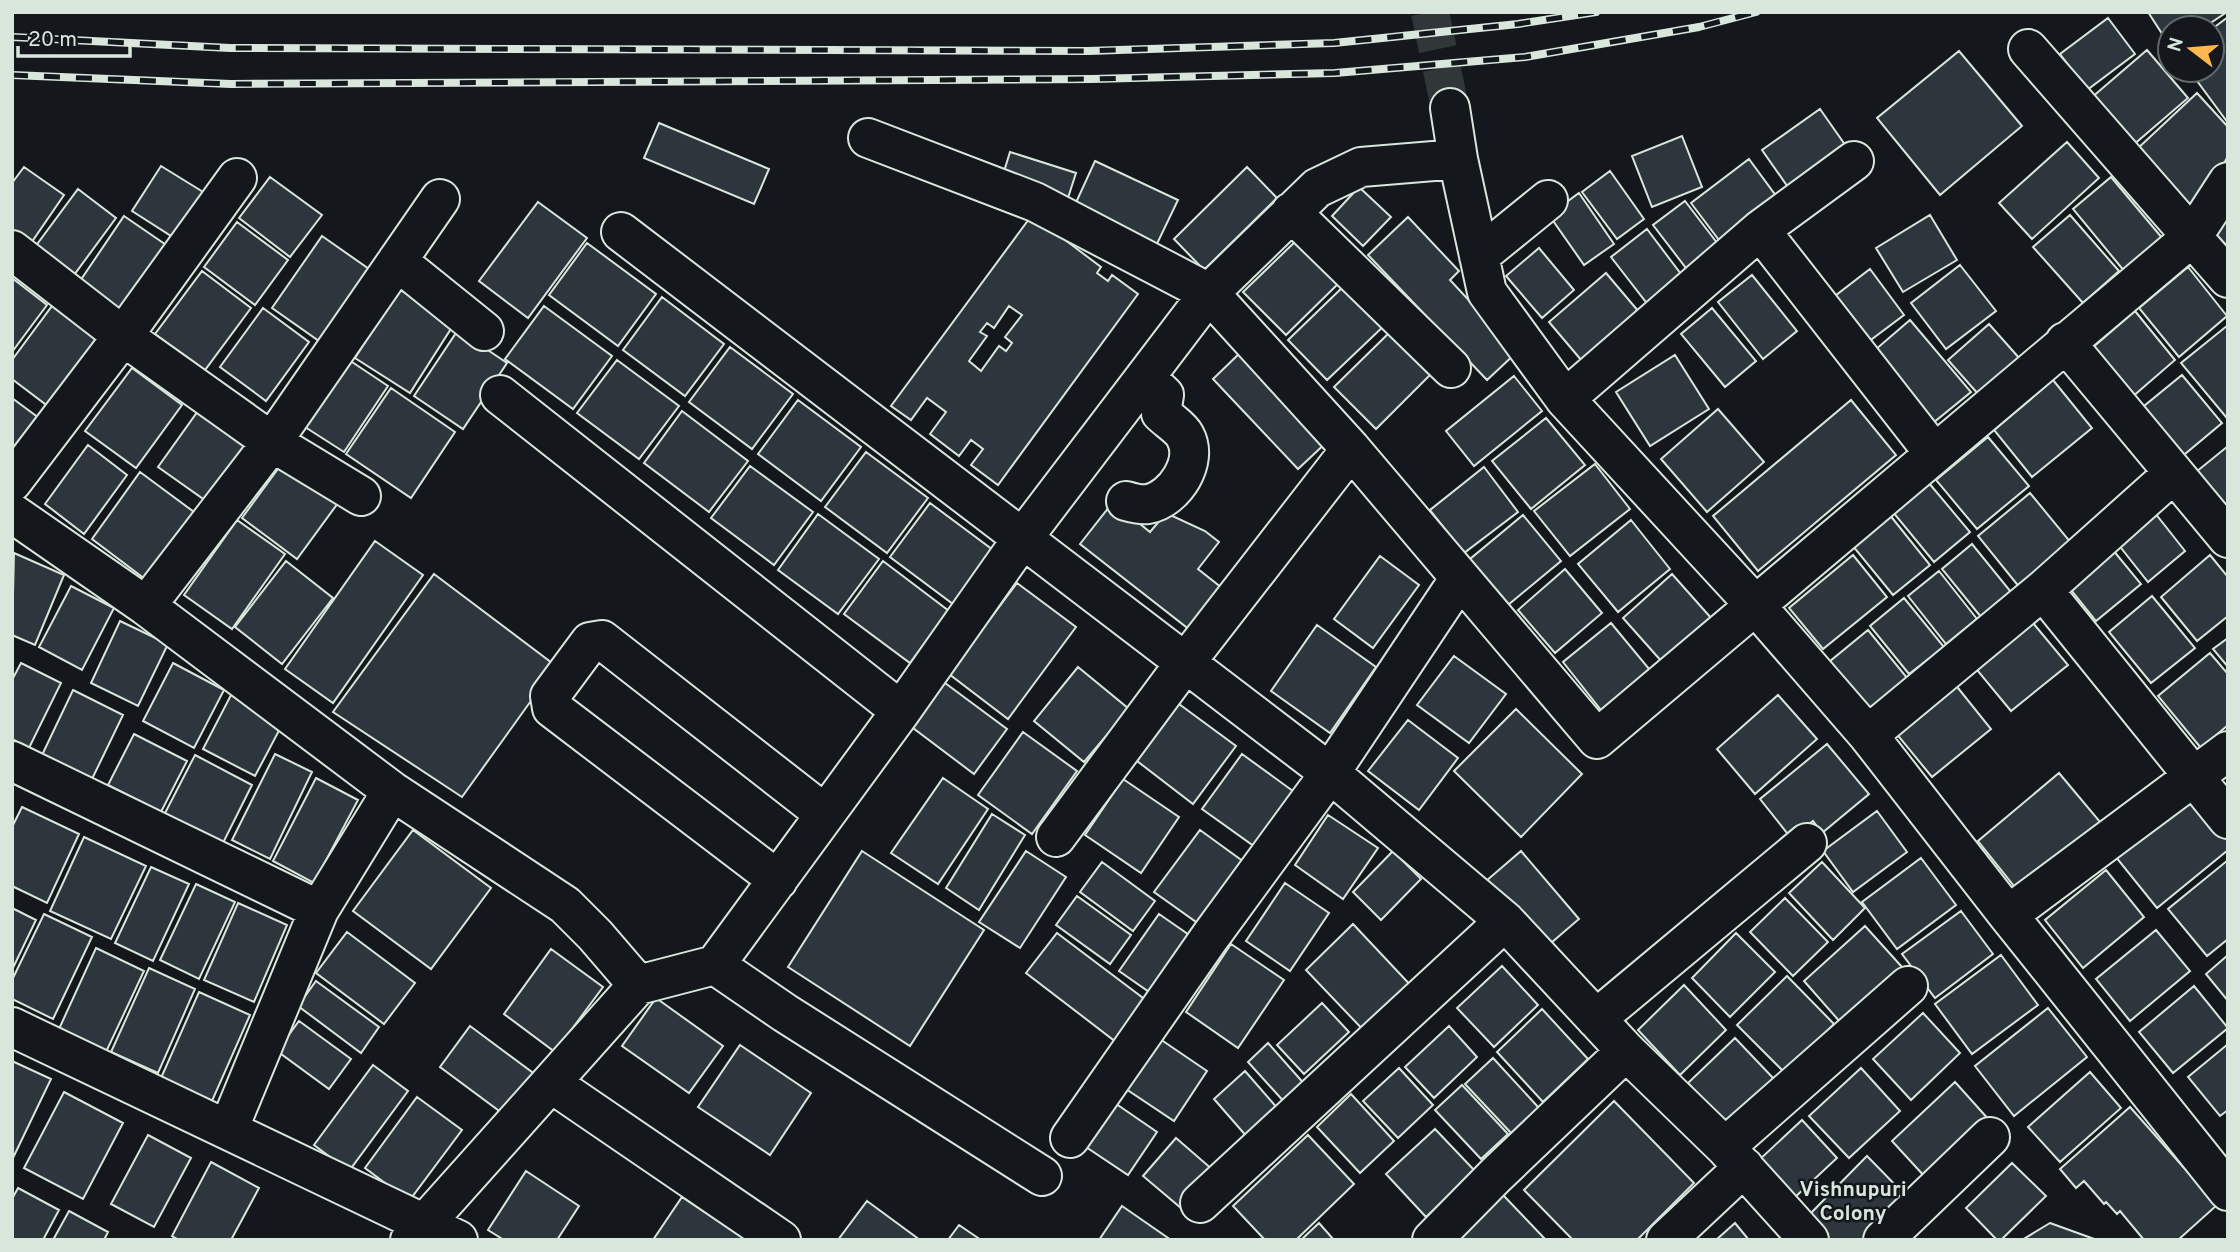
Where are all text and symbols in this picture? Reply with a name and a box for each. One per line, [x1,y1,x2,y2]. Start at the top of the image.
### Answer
scale bar [18,14,130,58]
north arrow [2156,14,2226,84]
text: 20 m [28,27,77,54]
text: N [2163,35,2190,55]
district label: Vishnupuri Colony [1799,1177,1907,1228]

